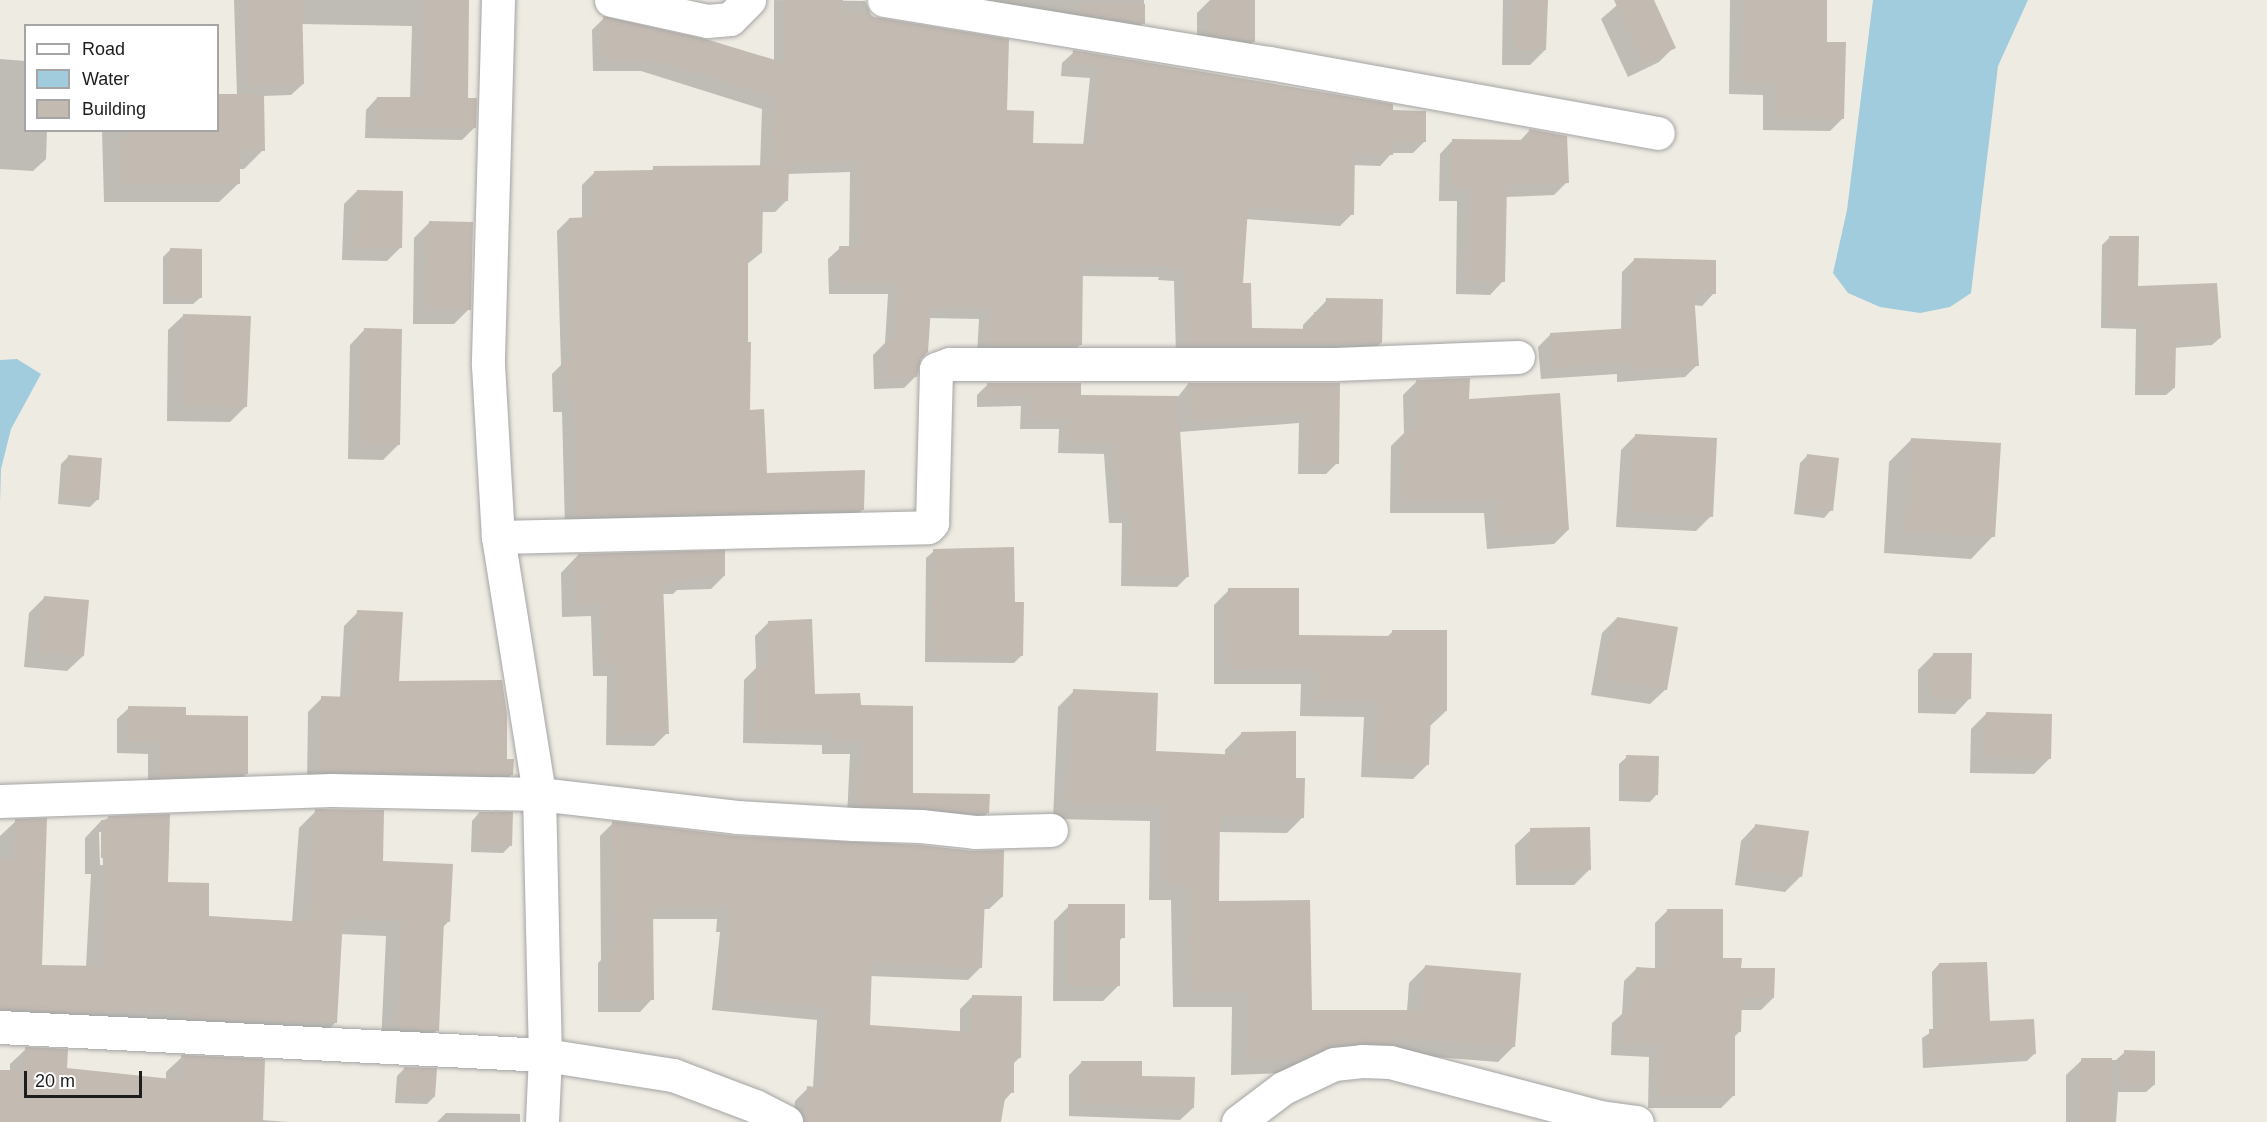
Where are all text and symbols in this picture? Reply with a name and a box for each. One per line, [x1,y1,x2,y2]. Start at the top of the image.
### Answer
legend [24,24,219,132]
text: Road [82,39,125,59]
text: Water [82,69,129,89]
text: Building [82,99,146,119]
scale bar [27,1059,146,1097]
text: 20 m [35,1071,75,1091]

